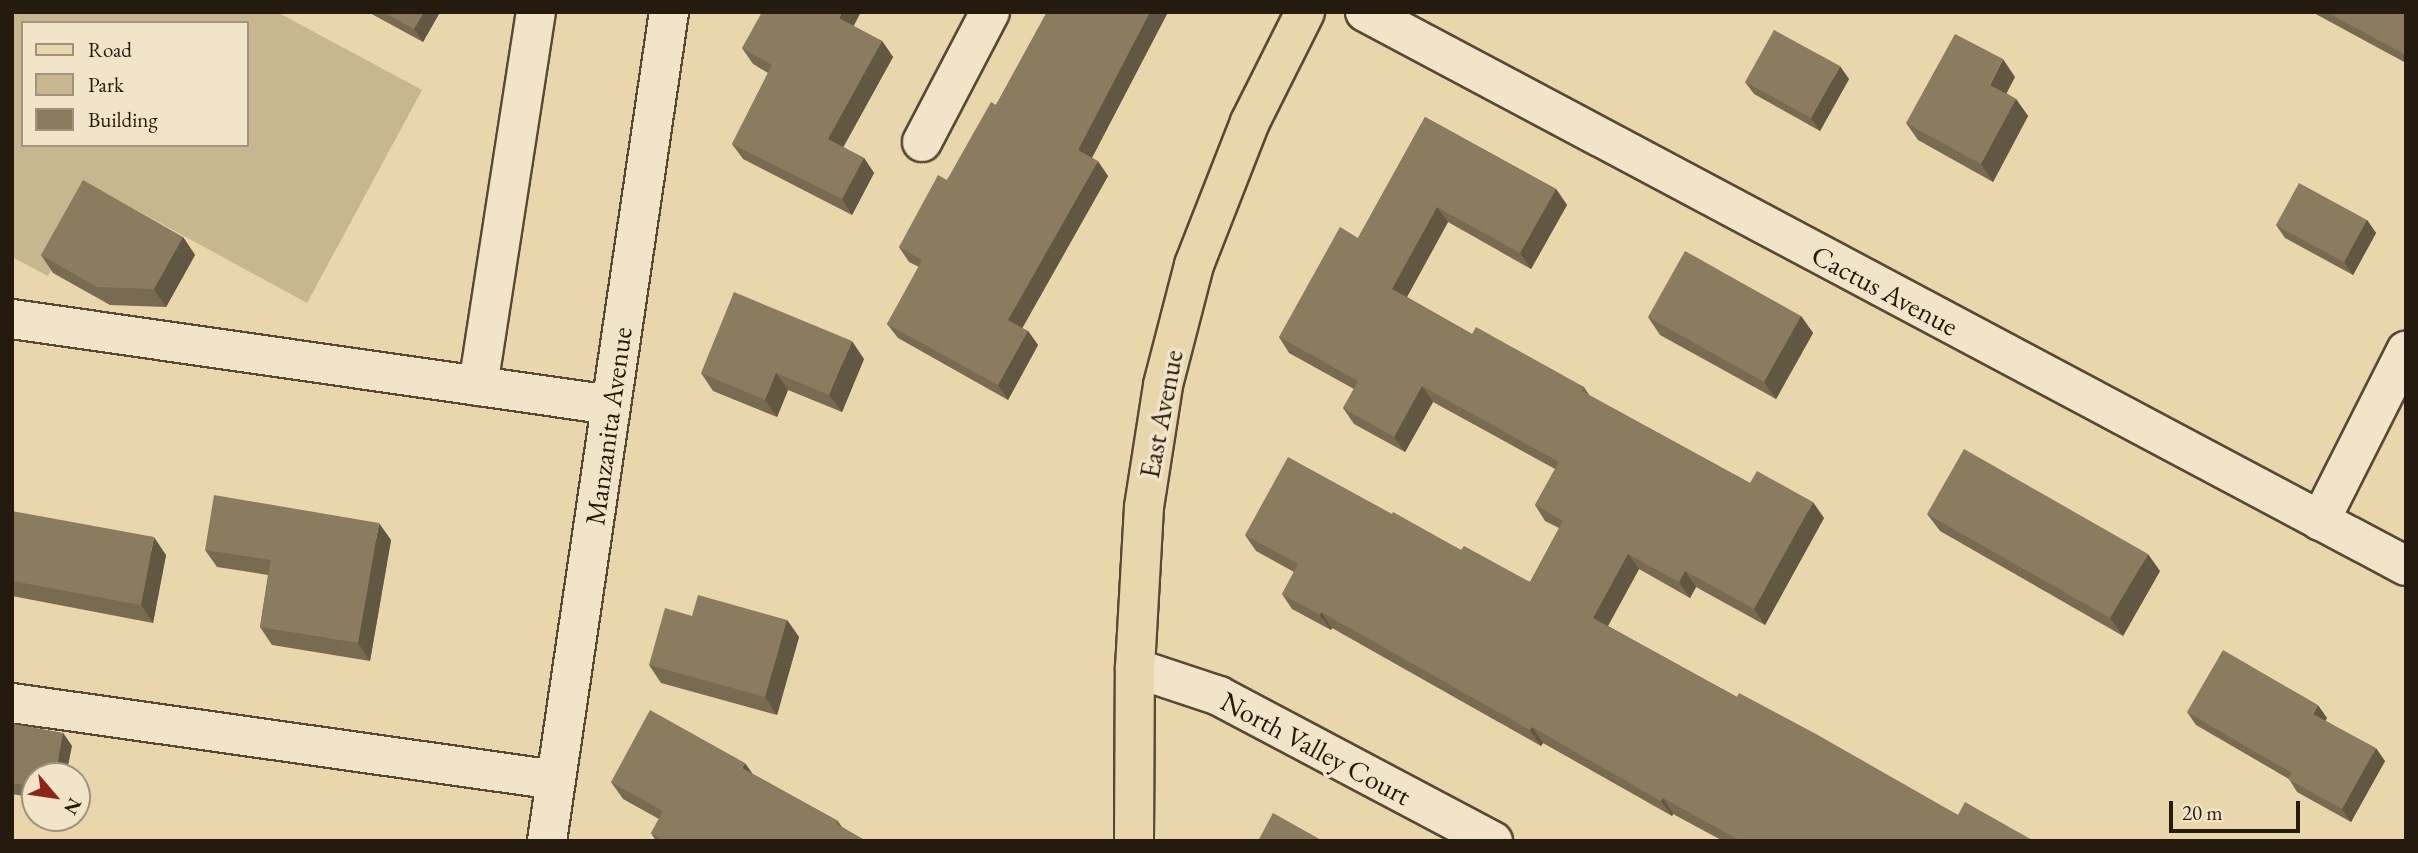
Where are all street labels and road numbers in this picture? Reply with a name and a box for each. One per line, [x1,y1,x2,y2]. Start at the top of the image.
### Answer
street label: Cactus Avenue [1806,237,1964,343]
street label: Manzanita Avenue [577,325,639,527]
street label: East Avenue [1132,347,1190,481]
street label: North Valley Court [1215,684,1417,812]

